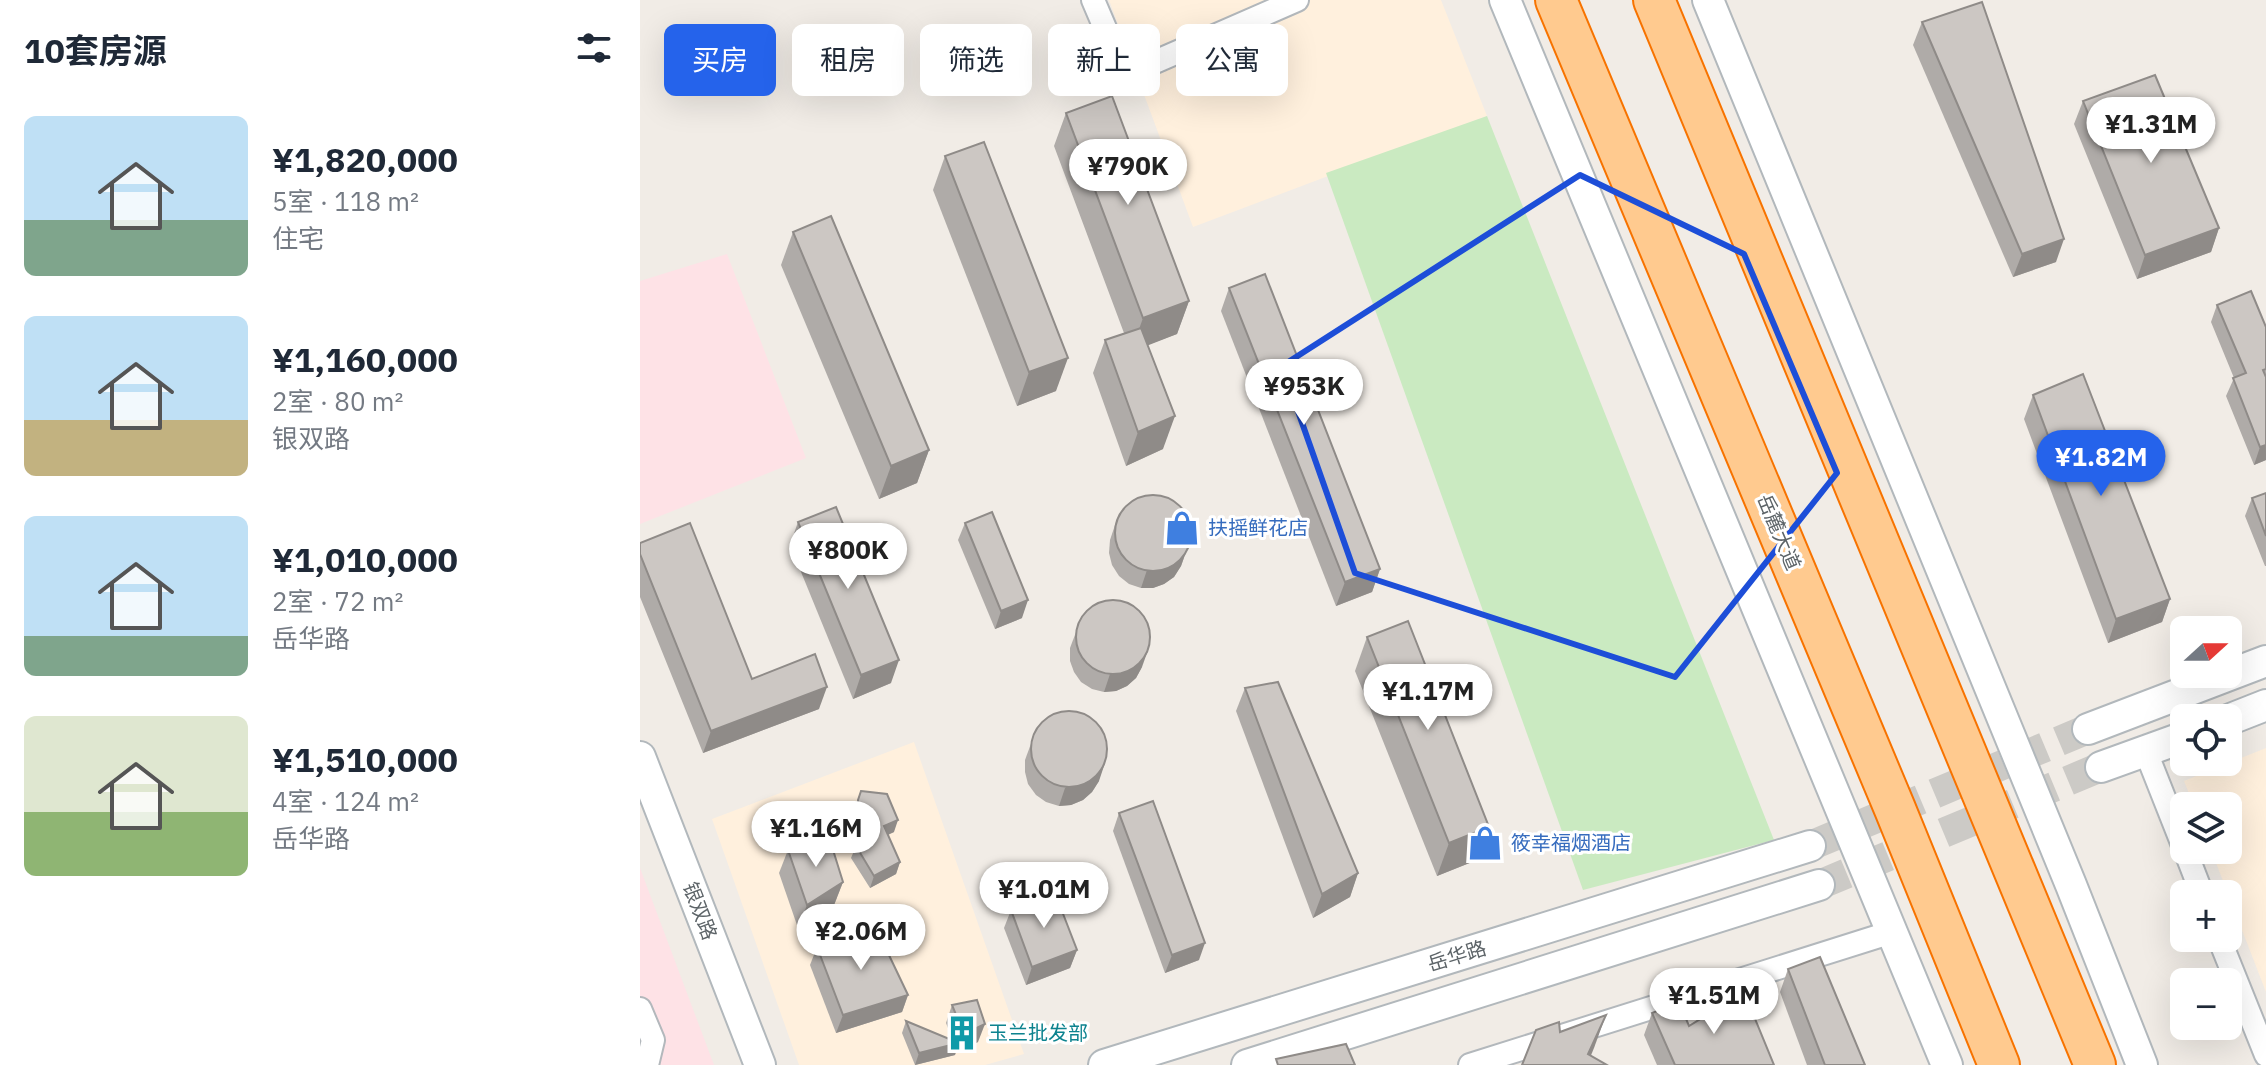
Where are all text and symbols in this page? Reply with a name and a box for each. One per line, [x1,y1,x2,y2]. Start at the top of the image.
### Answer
chip: 买房 [664,24,776,96]
chip: 租房 [792,24,904,96]
chip: 筛选 [920,24,1032,96]
chip: 新上 [1048,24,1160,96]
chip: 公寓 [1176,24,1288,96]
icon: filters [572,26,616,70]
text: 10套房源 [24,28,167,72]
pin: ¥1.31M [2086,97,2216,165]
text: ¥1.31M [2104,106,2198,140]
text: ¥1,820,000 [272,137,458,181]
pin: ¥790K [1072,139,1184,207]
icon: home [88,148,184,244]
text: ¥790K [1087,148,1169,182]
text: 5室 · 118 m² [272,184,419,218]
text: 住宅 [272,221,324,255]
text: ¥1,160,000 [272,337,458,381]
icon: home [88,348,184,444]
pin: ¥953K [1248,359,1360,427]
text: ¥953K [1263,368,1345,402]
text: 2室 · 80 m² [272,384,403,418]
text: 银双路 [272,421,350,455]
pin: ¥1.82M [2036,430,2166,498]
text: ¥1.82M [2054,439,2148,473]
street label: 岳麓大道 [1751,490,1808,574]
shop icon: 扶摇鲜花店 [1163,509,1201,547]
place label: 扶摇鲜花店 [1208,514,1308,541]
pin: ¥800K [792,523,904,591]
text: ¥800K [807,532,889,566]
text: ¥1,010,000 [272,537,458,581]
icon: home [88,548,184,644]
text: 2室 · 72 m² [272,584,403,618]
north arrow [2170,616,2242,688]
map controls [2170,616,2242,1040]
text: 岳华路 [272,621,350,655]
pin: ¥1.17M [1363,664,1493,732]
text: ¥1.17M [1381,673,1475,707]
button: locate [2170,704,2242,776]
text: ¥1,510,000 [272,737,458,781]
icon: home [88,748,184,844]
text: 4室 · 124 m² [272,784,419,818]
button: layers [2170,792,2242,864]
pin: ¥1.16M [751,801,881,869]
text: ¥1.16M [769,810,863,844]
text: 岳华路 [272,821,350,855]
shop icon: 筱幸福烟酒店 [1466,824,1504,862]
place label: 筱幸福烟酒店 [1511,829,1631,856]
pin: ¥1.01M [979,862,1109,930]
text: ¥1.01M [997,871,1091,905]
street label: 银双路 [677,878,724,944]
button: + [2170,880,2242,952]
pin: ¥2.06M [796,904,926,972]
text: ¥2.06M [814,913,908,947]
street label: 岳华路 [1424,934,1489,977]
pin: ¥1.51M [1649,968,1779,1036]
button: − [2170,968,2242,1040]
text: ¥1.51M [1667,977,1761,1011]
building icon: 玉兰批发部 [943,1014,981,1052]
place label: 玉兰批发部 [988,1019,1088,1046]

